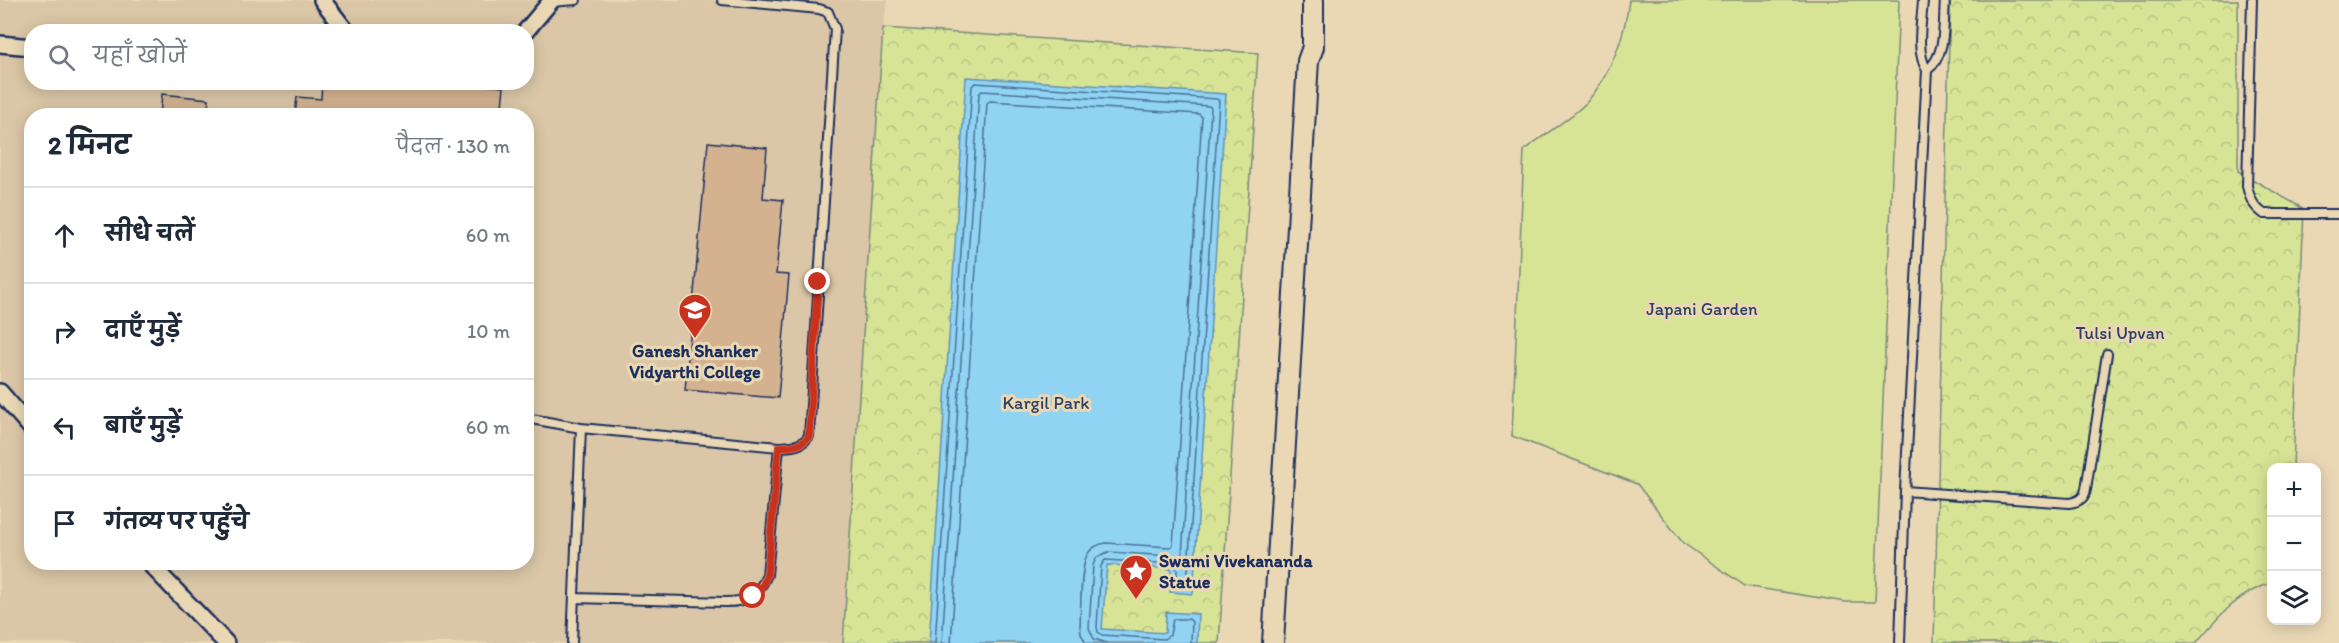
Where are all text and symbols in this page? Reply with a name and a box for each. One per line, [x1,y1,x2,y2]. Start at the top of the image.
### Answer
search box [24,24,534,90]
icon: search [45,41,78,74]
text: यहाँ खोजें [93,42,187,69]
text: 2 मिनट [48,129,131,161]
text: पैदल · 130 m [396,134,510,158]
icon: ahead [48,219,81,252]
text: सीधे चलें [105,220,194,247]
text: 60 m [466,223,510,247]
route end [804,268,830,294]
school or university icon: Ganesh Shanker Vidyarthi College [677,292,713,339]
park label: Japani Garden [1646,298,1758,320]
icon: right [48,315,81,348]
text: दाएँ मुड़ें [105,316,181,343]
text: 10 m [467,319,510,343]
park label: Tulsi Upvan [2075,322,2165,344]
place label: Ganesh Shanker Vidyarthi College [629,340,761,383]
park label: Kargil Park [1003,392,1089,414]
icon: left [48,411,81,444]
text: बाएँ मुड़ें [105,412,182,439]
text: 60 m [466,415,510,439]
map controls [2267,463,2321,625]
button: + [2267,463,2321,517]
icon: arrive [48,507,81,540]
text: गंतव्य पर पहुँचे [105,508,249,535]
button: − [2267,517,2321,571]
place label: Swami Vivekananda Statue [1159,550,1313,593]
place icon: Swami Vivekananda Statue [1118,553,1154,600]
button: layers [2267,571,2321,625]
route start [739,582,765,608]

